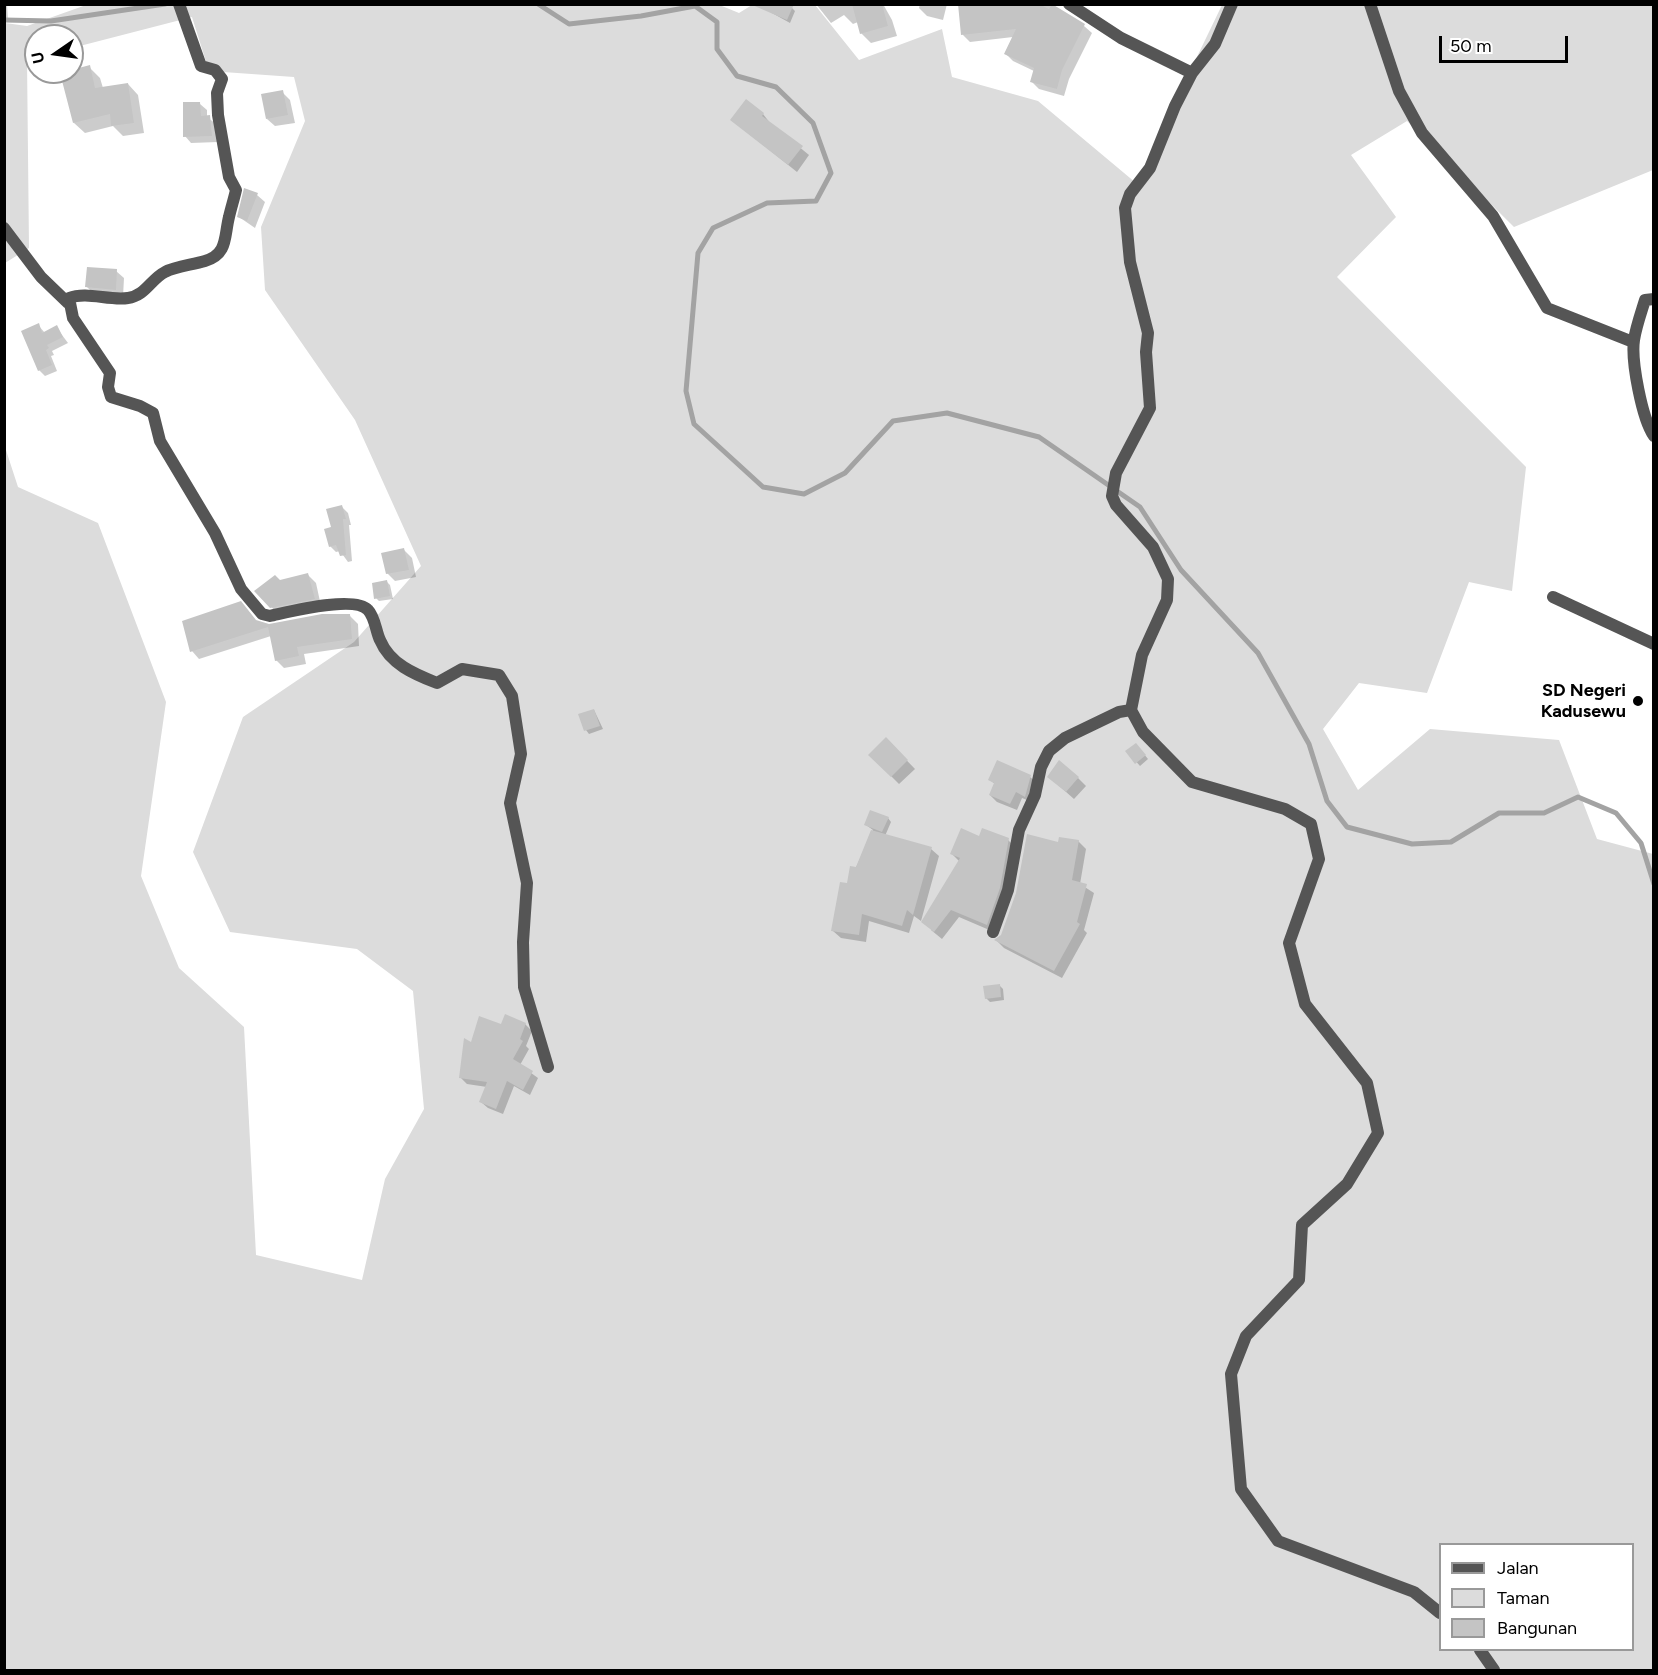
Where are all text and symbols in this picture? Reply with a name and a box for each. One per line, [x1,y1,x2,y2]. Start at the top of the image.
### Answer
north arrow [24,24,84,84]
scale bar [1442,24,1571,62]
text: 50 m [1450,35,1492,57]
text: U [27,50,48,65]
place label: SD Negeri Kadusewu [1541,680,1626,722]
marker: SD Negeri Kadusewu [1631,694,1645,708]
legend [1439,1543,1634,1651]
text: Jalan [1497,1557,1539,1579]
text: Taman [1497,1587,1550,1609]
text: Bangunan [1497,1617,1577,1639]

